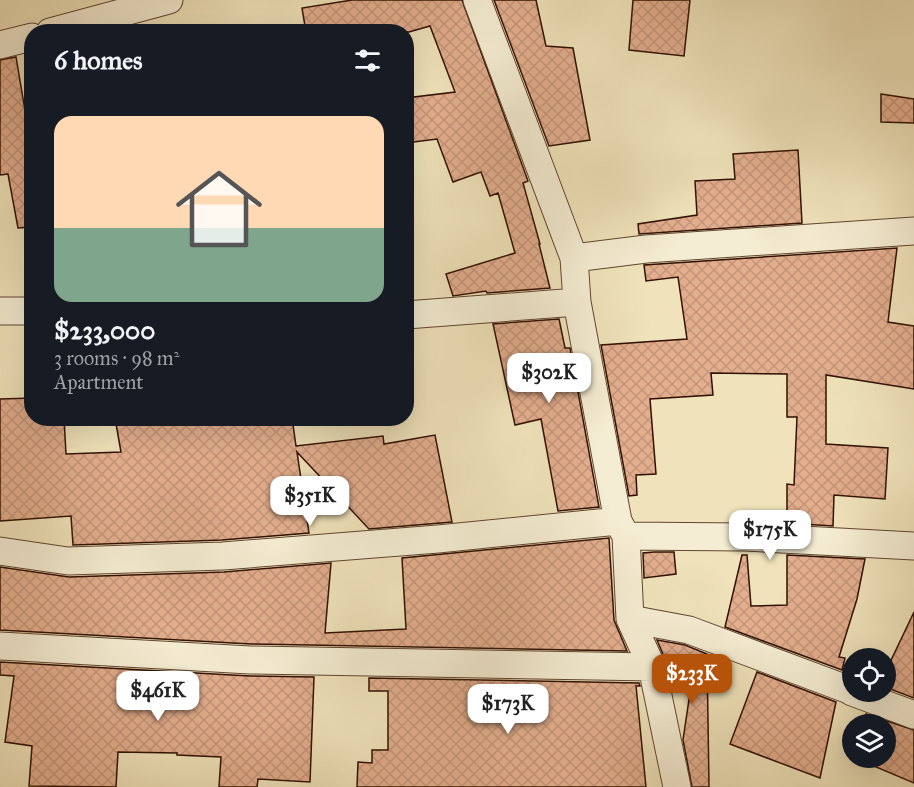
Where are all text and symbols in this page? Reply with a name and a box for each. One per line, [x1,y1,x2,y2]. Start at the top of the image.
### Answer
text: 6 homes [54,44,143,76]
icon: filters [351,44,384,77]
icon: home [165,155,273,263]
text: $233,000 [54,314,155,346]
text: 3 rooms · 98 m² [54,346,179,370]
pin: $302K [507,353,591,404]
text: $302K [521,360,577,384]
text: Apartment [54,370,143,394]
pin: $351K [268,476,352,527]
text: $351K [284,483,336,507]
pin: $175K [728,510,812,561]
text: $175K [743,517,797,541]
map controls [842,648,896,768]
button: locate [842,648,896,702]
pin: $233K [650,654,734,705]
text: $233K [666,661,718,685]
pin: $461K [116,671,200,722]
text: $461K [130,678,186,702]
pin: $173K [466,684,550,735]
text: $173K [482,691,534,715]
button: layers [842,714,896,768]

